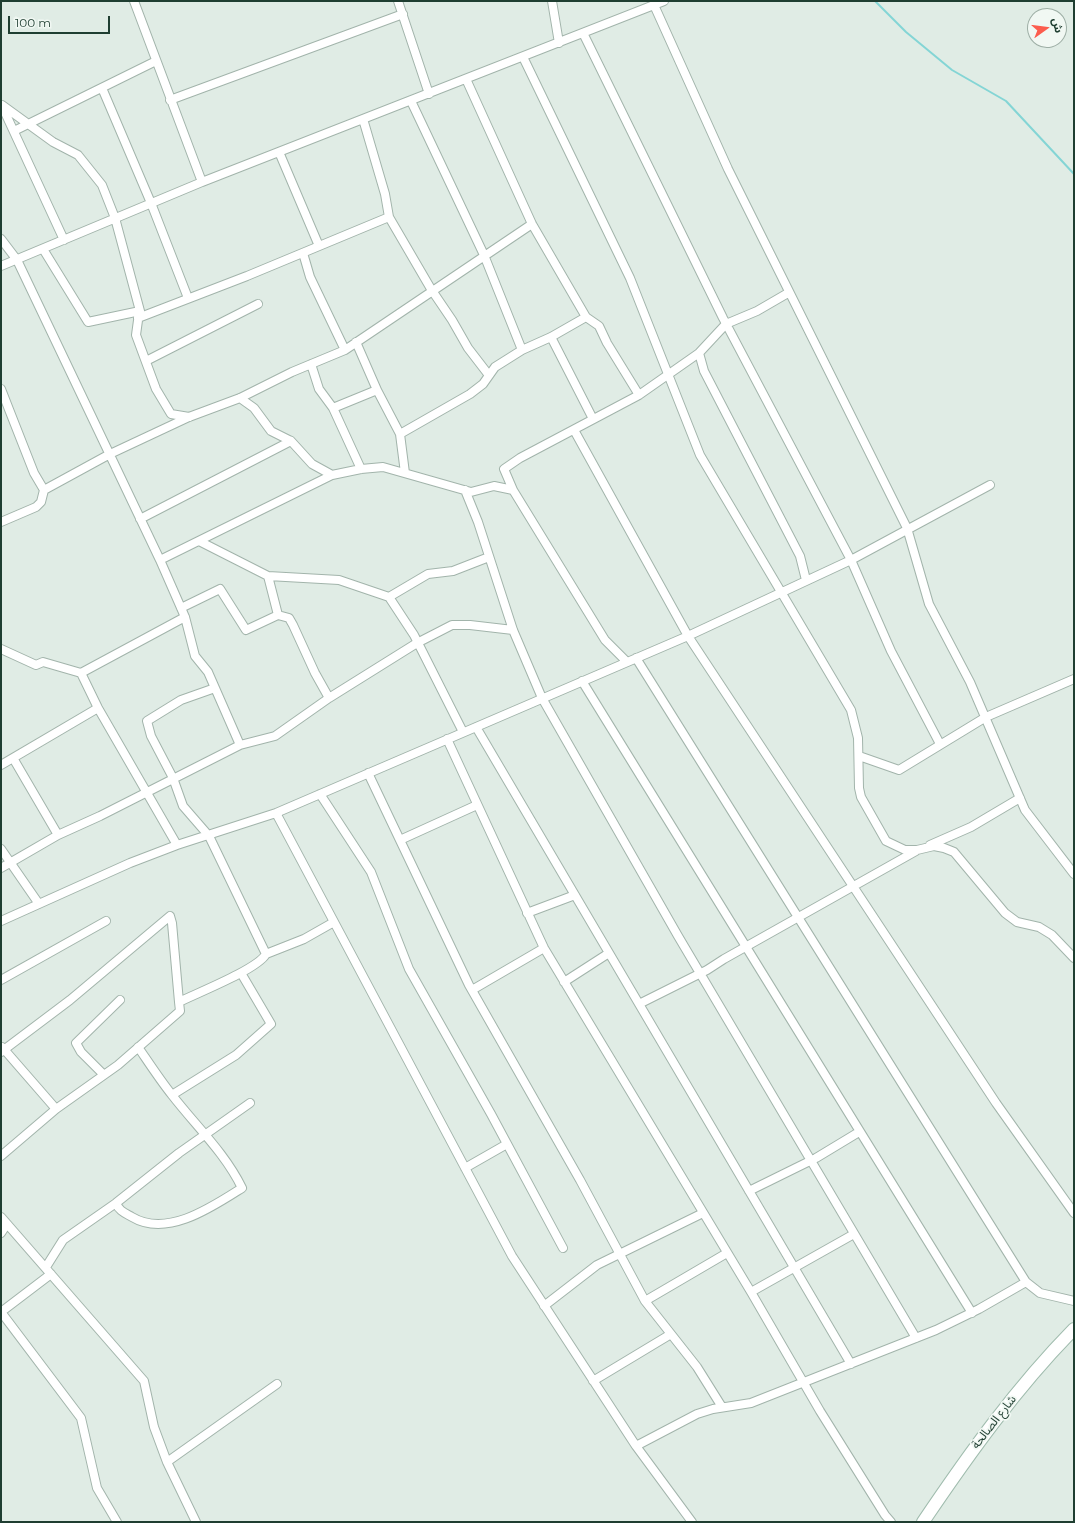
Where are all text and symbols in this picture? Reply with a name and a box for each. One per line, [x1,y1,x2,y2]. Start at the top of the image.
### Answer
scale bar [10,8,112,34]
north arrow [1027,8,1067,48]
text: 100 m [15,15,51,30]
text: ش [1049,16,1066,34]
street label: شارع الصالحة [969,1392,1019,1452]

